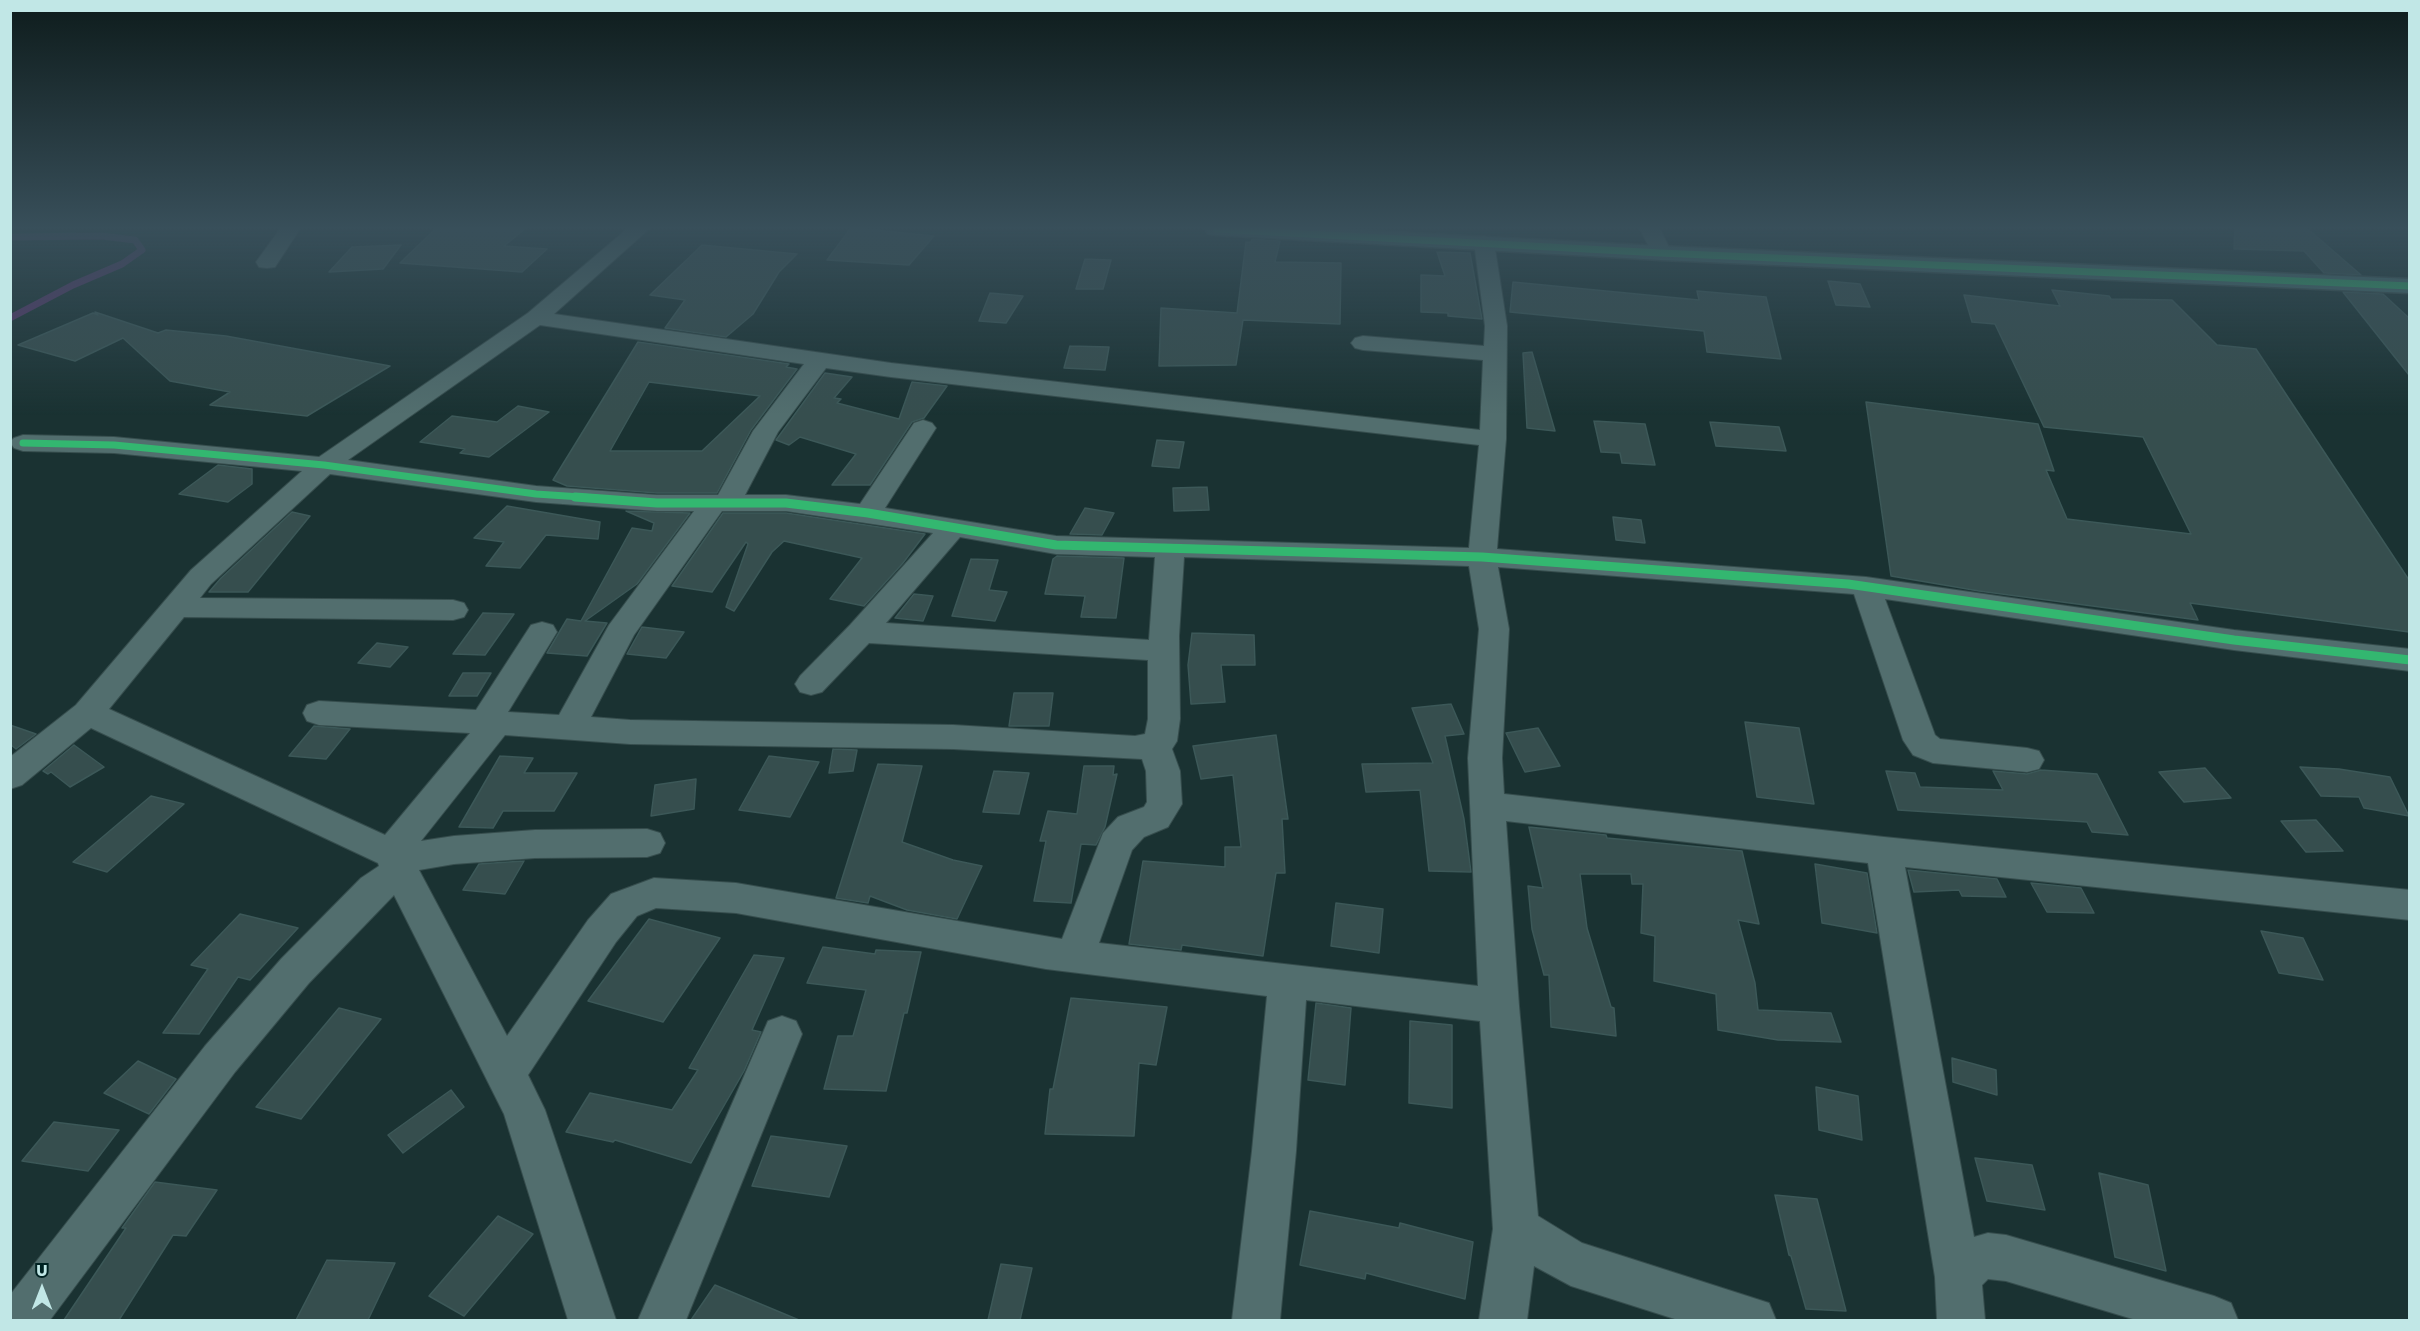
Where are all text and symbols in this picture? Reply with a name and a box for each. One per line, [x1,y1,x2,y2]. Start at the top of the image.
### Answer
north arrow [12,1259,72,1319]
text: U [36,1259,48,1282]

